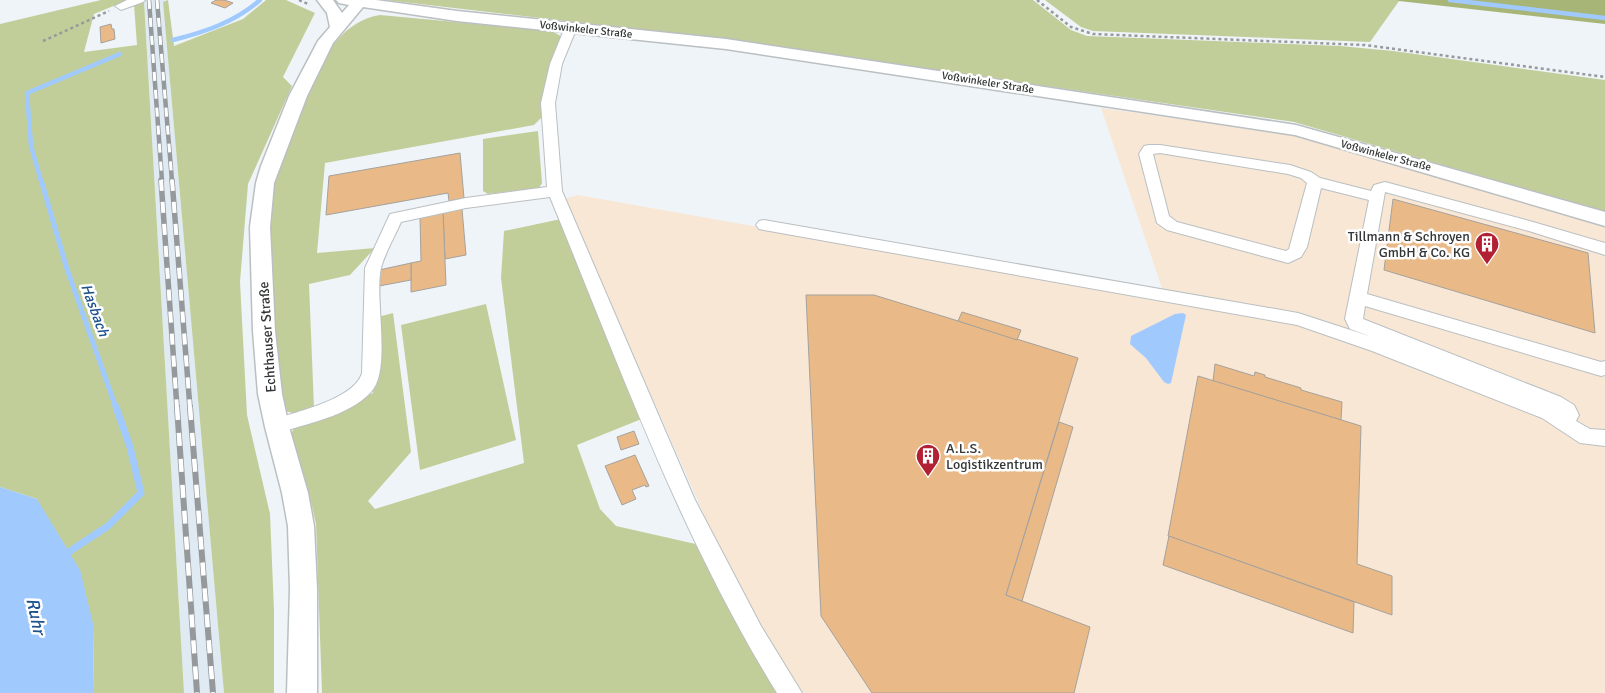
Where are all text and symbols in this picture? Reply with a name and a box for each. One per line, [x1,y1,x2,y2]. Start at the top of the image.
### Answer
street label: Voßwinkeler Straße [539,18,633,41]
street label: Voßwinkeler Straße [941,69,1035,96]
street label: Voßwinkeler Straße [1339,137,1433,174]
place label: Tillmann & Schroyen GmbH & Co. KG [1348,228,1470,261]
building icon: Tillmann & Schroyen GmbH & Co. KG [1474,231,1500,265]
water label: Hasbach [77,281,113,340]
street label: Echthauser Straße [255,281,280,393]
place label: A.L.S. Logistikzentrum [946,440,1043,473]
building icon: A.L.S. Logistikzentrum [915,443,941,477]
water label: Ruhr [21,596,51,639]

